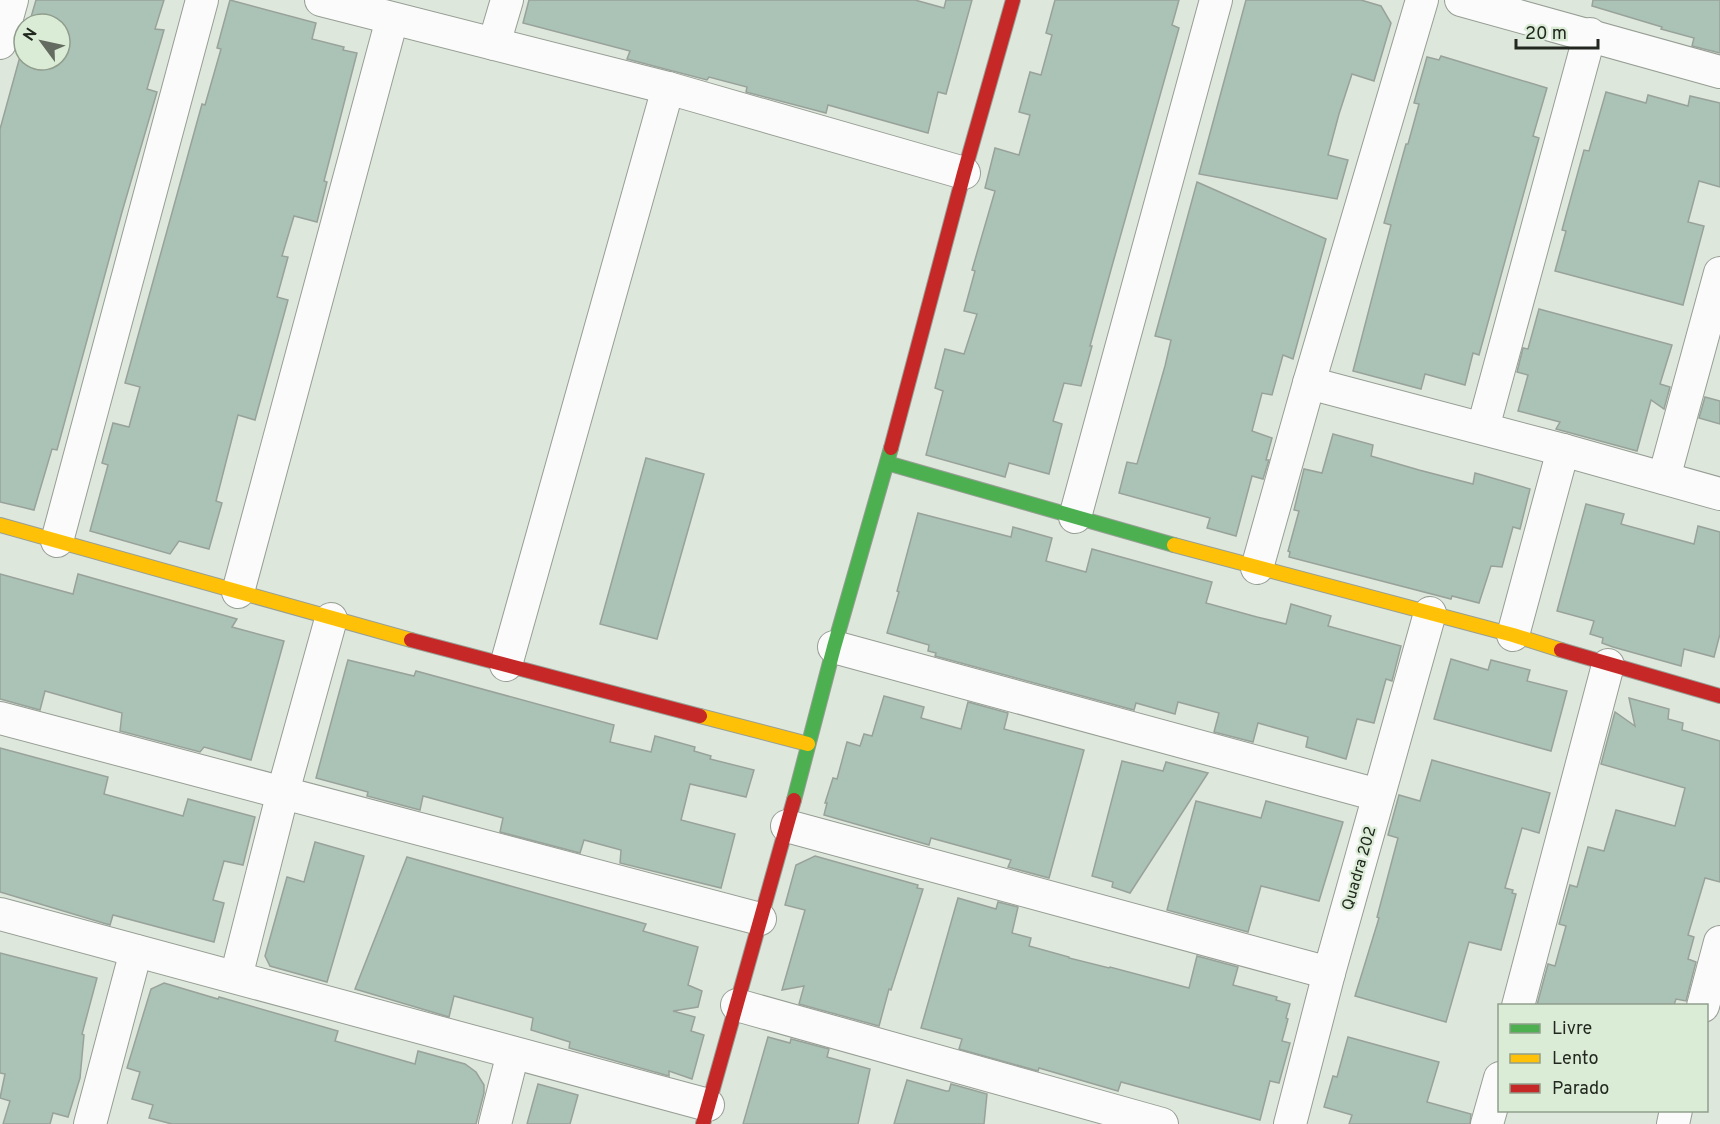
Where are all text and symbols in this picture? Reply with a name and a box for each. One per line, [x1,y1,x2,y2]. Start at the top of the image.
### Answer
north arrow [12,12,72,72]
scale bar [1516,12,1598,50]
text: 20 m [1525,23,1567,46]
text: N [20,25,43,45]
street label: Quadra 202 [1338,824,1381,913]
legend [1498,1004,1708,1112]
text: Livre [1552,1018,1592,1041]
text: Lento [1552,1048,1598,1071]
text: Parado [1552,1078,1609,1101]

